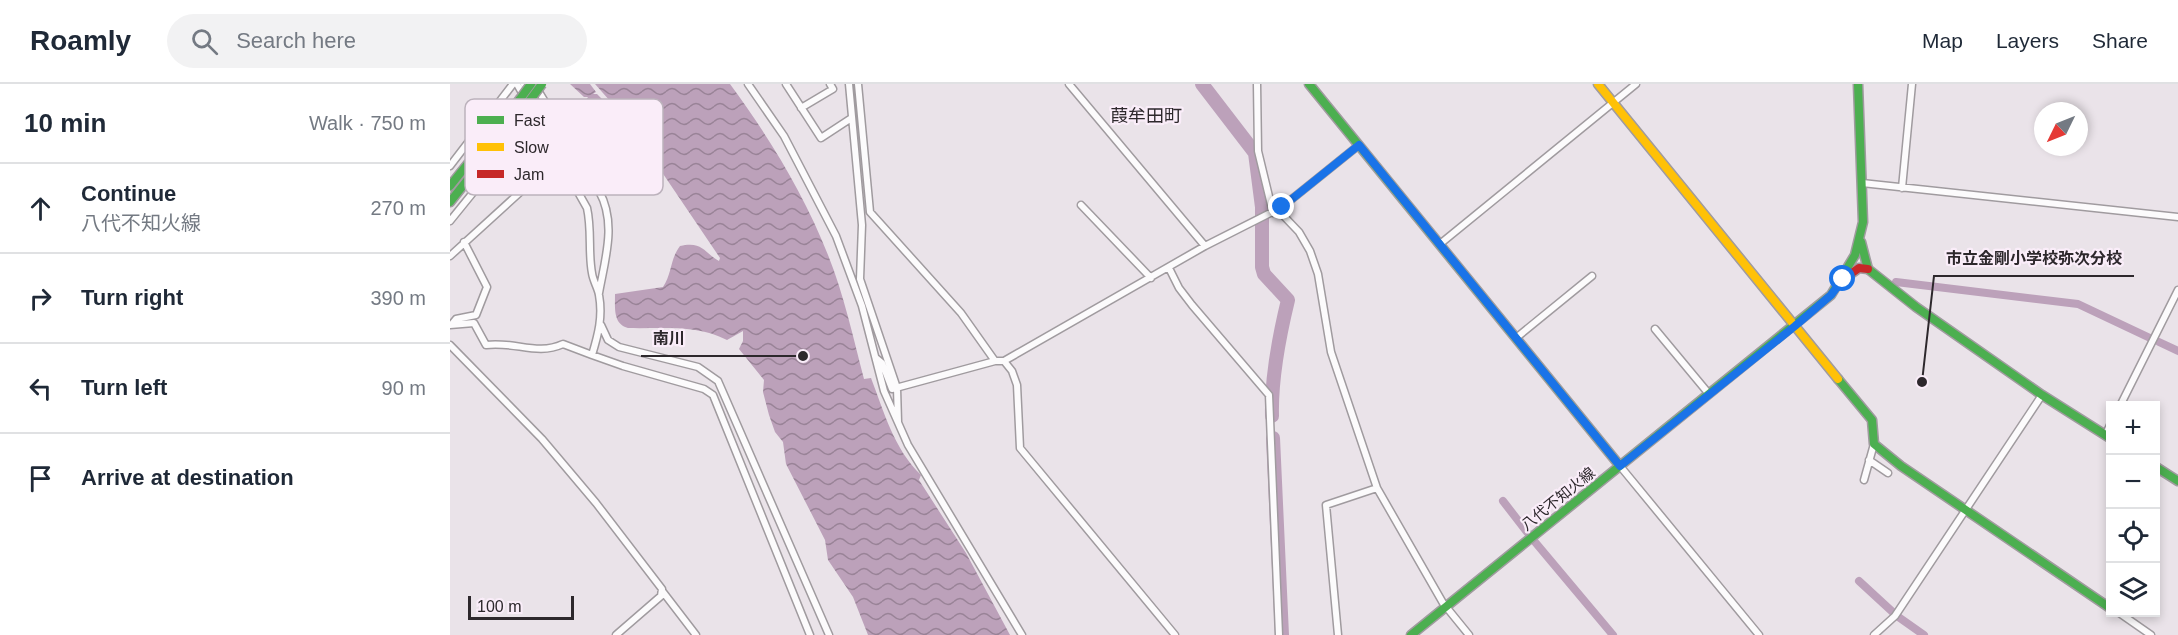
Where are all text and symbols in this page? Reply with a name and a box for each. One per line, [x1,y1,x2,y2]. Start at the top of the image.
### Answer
search box [167,14,587,68]
text: Roamly [30,25,131,56]
icon: search [188,25,221,58]
text: Search here [236,28,356,53]
text: Map [1922,29,1963,52]
text: Layers [1996,29,2059,52]
text: Share [2092,29,2148,52]
legend [465,99,663,195]
north arrow [2034,102,2088,156]
district label: 葭牟田町 [1110,106,1182,126]
text: 10 min [24,108,106,138]
text: Walk · 750 m [309,112,426,134]
text: Fast [514,112,546,129]
text: Slow [514,139,549,156]
text: Jam [514,166,544,183]
text: Continue [81,181,176,206]
icon: ahead [24,192,57,225]
route end [1268,193,1294,219]
text: 270 m [370,197,426,219]
text: 八代不知火線 [81,212,201,234]
callout: 市立金剛小学校弥次分校 [1934,242,2134,276]
text: 市立金剛小学校弥次分校 [1946,250,2122,267]
route start [1829,265,1855,291]
icon: right [24,282,57,315]
text: Turn right [81,285,183,310]
text: 390 m [370,287,426,309]
callout: 南川 [641,322,697,356]
text: 南川 [653,330,685,347]
icon: left [24,372,57,405]
text: Turn left [81,375,167,400]
text: 90 m [382,377,426,399]
map controls [2106,401,2160,617]
button: + [2106,401,2160,455]
button: − [2106,455,2160,509]
icon: arrive [24,462,57,495]
street label: 八代不知火線 [1517,464,1598,534]
text: Arrive at destination [81,465,294,490]
button: locate [2106,509,2160,563]
button: layers [2106,563,2160,617]
scale bar [468,593,574,620]
text: 100 m [477,598,521,615]

